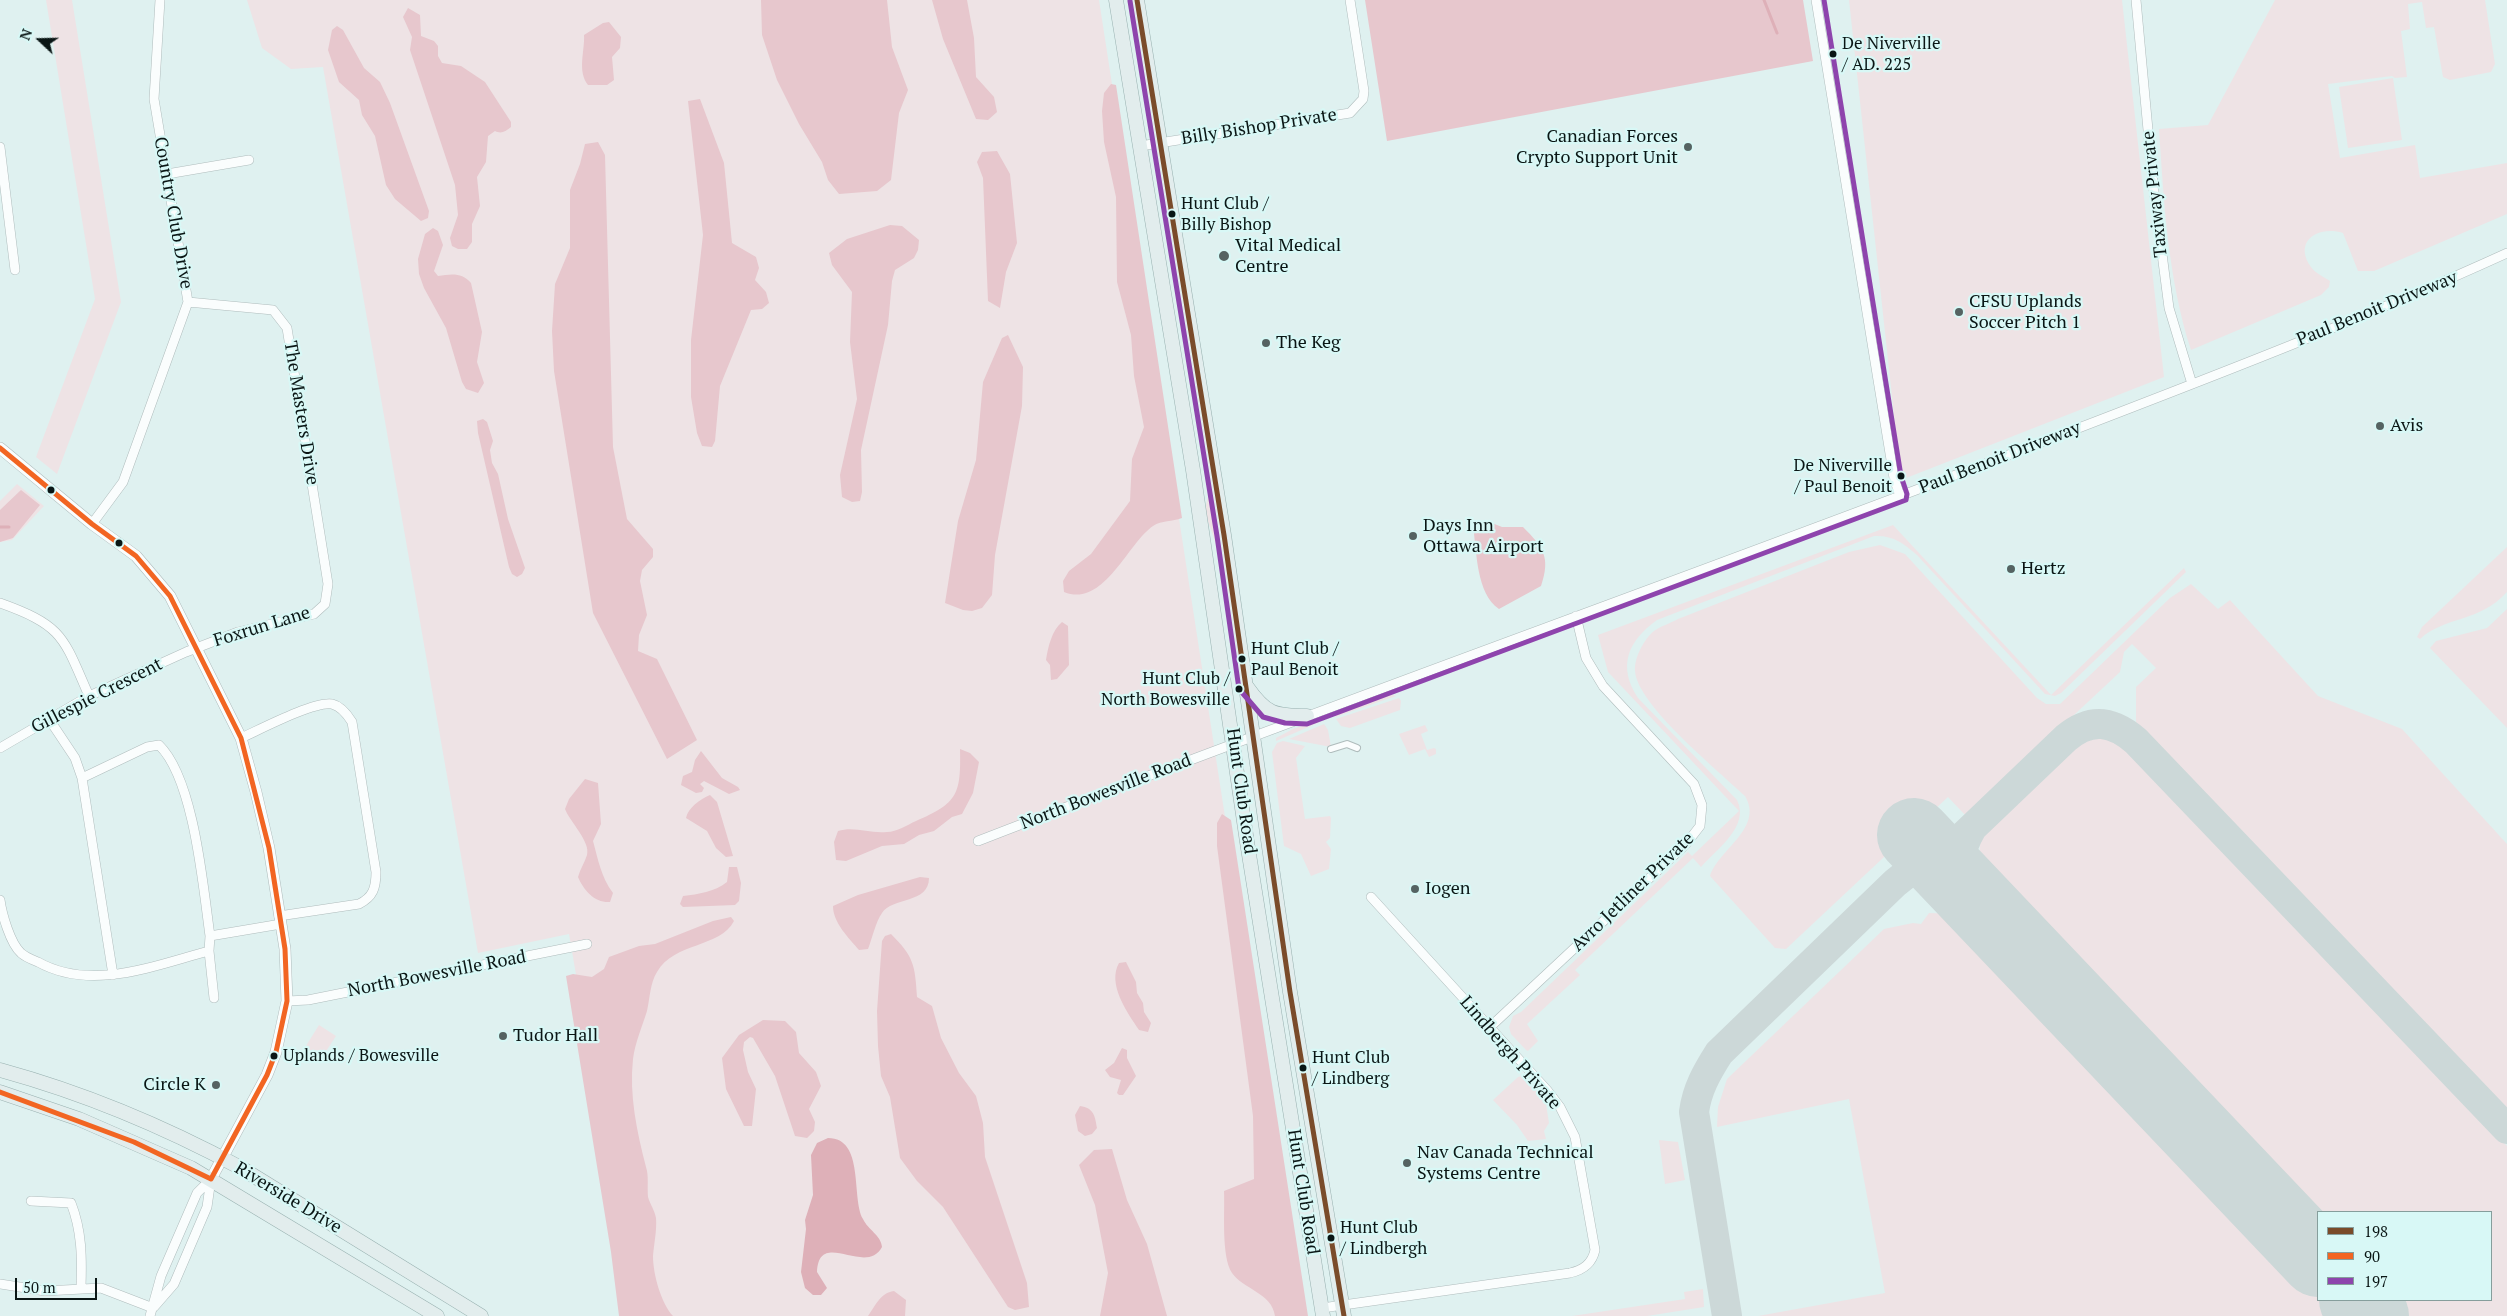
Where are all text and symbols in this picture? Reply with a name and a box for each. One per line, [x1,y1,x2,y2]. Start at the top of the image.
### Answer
north arrow [15,15,65,65]
text: N [15,26,36,43]
place label: De Niverville / AD. 225 [1842,34,1940,74]
marker: De Niverville / AD. 225 [1828,49,1838,59]
street label: Billy Bishop Private [1180,104,1338,150]
place label: Canadian Forces Crypto Support Unit [1516,126,1678,168]
street label: Taxiway Private [2138,130,2172,258]
street label: Country Club Drive [149,135,197,291]
marker: Canadian Forces Crypto Support Unit [1682,141,1694,153]
place label: Hunt Club / Billy Bishop [1181,194,1271,234]
marker: Hunt Club / Billy Bishop [1167,209,1177,219]
place label: Vital Medical Centre [1235,235,1341,278]
marker: Vital Medical Centre [1217,249,1231,263]
street label: Paul Benoit Driveway [2294,267,2460,351]
place label: CFSU Uplands Soccer Pitch 1 [1969,291,2082,334]
marker: CFSU Uplands Soccer Pitch 1 [1953,306,1965,318]
place label: The Keg [1276,332,1340,354]
marker: The Keg [1260,337,1272,349]
street label: The Masters Drive [279,340,323,486]
place label: Avis [2390,415,2423,437]
street label: Paul Benoit Driveway [1916,417,2084,499]
marker: Avis [2374,420,2386,432]
place label: De Niverville / Paul Benoit [1794,456,1892,496]
marker: De Niverville / Paul Benoit [1896,471,1906,481]
unlabelled marker [46,485,56,495]
place label: Days Inn Ottawa Airport [1423,515,1544,558]
marker: Days Inn Ottawa Airport [1407,530,1419,542]
unlabelled marker [114,538,124,548]
place label: Hertz [2021,558,2066,580]
marker: Hertz [2005,563,2017,575]
street label: Foxrun Lane [211,602,313,652]
place label: Hunt Club / Paul Benoit [1251,639,1339,679]
street label: Gillespie Crescent [28,654,166,738]
marker: Hunt Club / Paul Benoit [1237,654,1247,664]
place label: Hunt Club / North Bowesville [1101,669,1230,709]
marker: Hunt Club / North Bowesville [1234,684,1244,694]
street label: Hunt Club Road [1221,727,1261,855]
street label: North Bowesville Road [1018,749,1194,835]
street label: Avro Jetliner Private [1567,828,1699,956]
place label: Iogen [1425,878,1471,900]
marker: Iogen [1409,883,1421,895]
street label: North Bowesville Road [346,946,528,1002]
street label: Lindbergh Private [1455,992,1565,1114]
place label: Tudor Hall [513,1025,598,1047]
marker: Tudor Hall [497,1030,509,1042]
place label: Uplands / Bowesville [283,1046,439,1066]
place label: Hunt Club / Lindberg [1312,1048,1390,1088]
marker: Uplands / Bowesville [269,1051,279,1061]
marker: Hunt Club / Lindberg [1298,1063,1308,1073]
place label: Circle K [143,1074,206,1096]
marker: Circle K [210,1079,222,1091]
street label: Hunt Club Road [1282,1128,1324,1256]
place label: Nav Canada Technical Systems Centre [1417,1142,1594,1184]
marker: Nav Canada Technical Systems Centre [1401,1157,1413,1169]
street label: Riverside Drive [230,1158,346,1238]
legend [2317,1211,2492,1301]
place label: Hunt Club / Lindbergh [1340,1218,1427,1258]
text: 198 [2364,1221,2388,1241]
marker: Hunt Club / Lindbergh [1326,1233,1336,1243]
text: 90 [2364,1246,2380,1266]
scale bar [18,1268,100,1300]
text: 197 [2364,1271,2388,1291]
text: 50 m [23,1277,56,1297]

